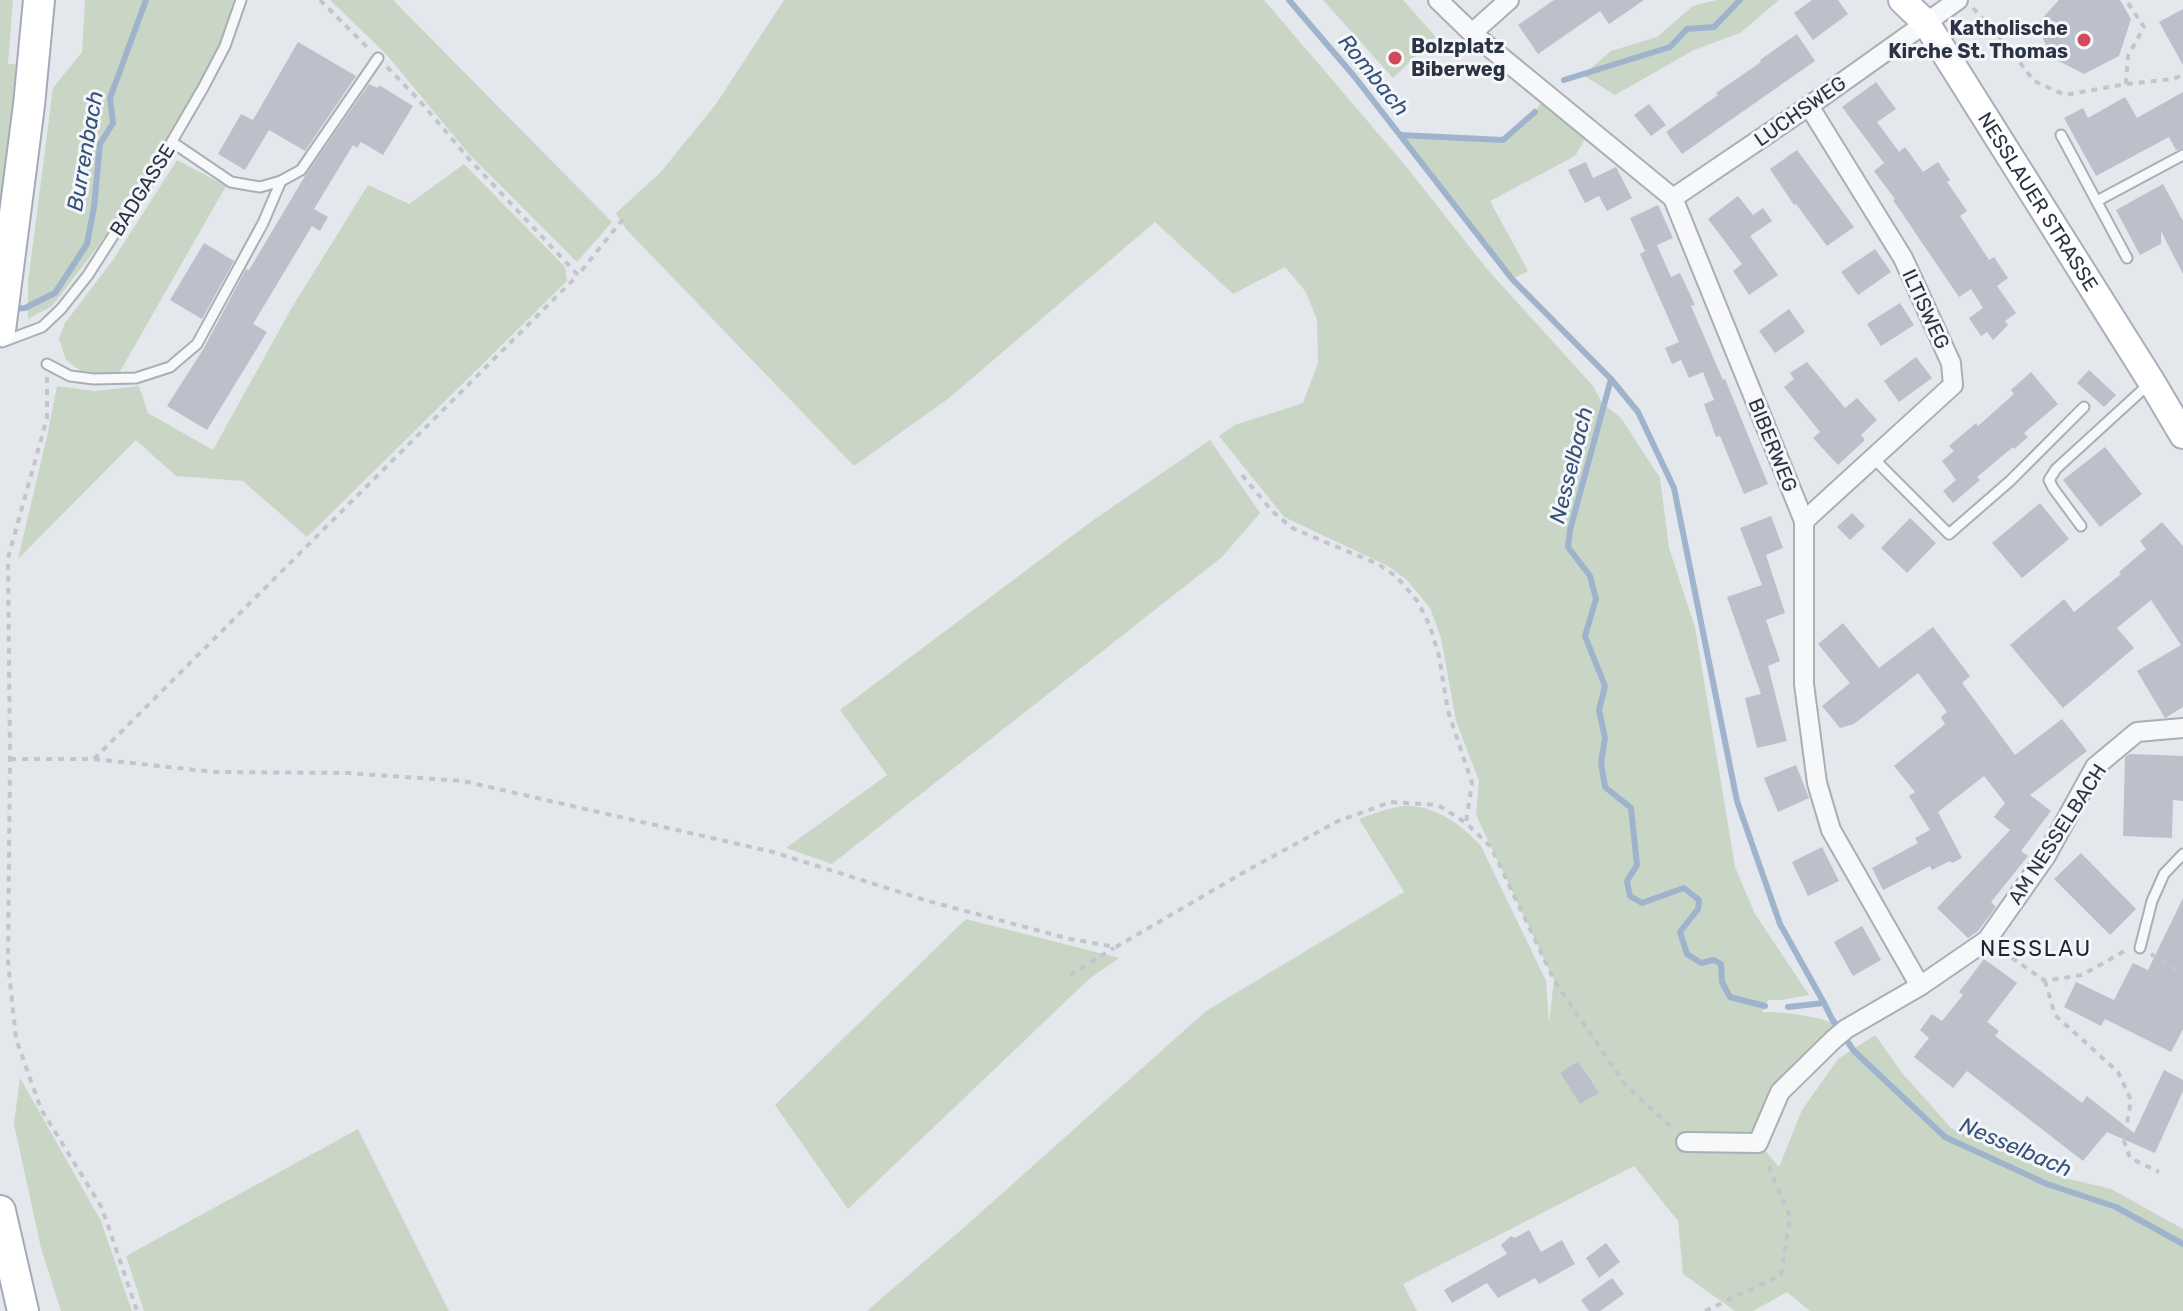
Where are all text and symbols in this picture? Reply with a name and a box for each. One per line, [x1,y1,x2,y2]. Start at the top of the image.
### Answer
place label: Katholische Kirche St. Thomas [1888,16,2068,63]
water label: Rombach [1333,28,1415,122]
marker: Katholische Kirche St. Thomas [2075,31,2093,49]
place label: Bolzplatz Biberweg [1411,34,1505,81]
marker: Bolzplatz Biberweg [1386,49,1404,67]
street label: LUCHSWEG [1750,71,1850,151]
water label: Burrenbach [61,89,109,213]
street label: NESSLAUER STRASSE [1973,108,2103,295]
street label: BADGASSE [104,140,180,240]
street label: ILTISWEG [1897,265,1955,353]
street label: BIBERWEG [1743,395,1803,495]
water label: Nesselbach [1543,404,1599,526]
street label: AM NESSELBACH [2003,759,2111,909]
district label: NESSLAU [1980,935,2092,962]
water label: Nesselbach [1956,1111,2076,1183]

